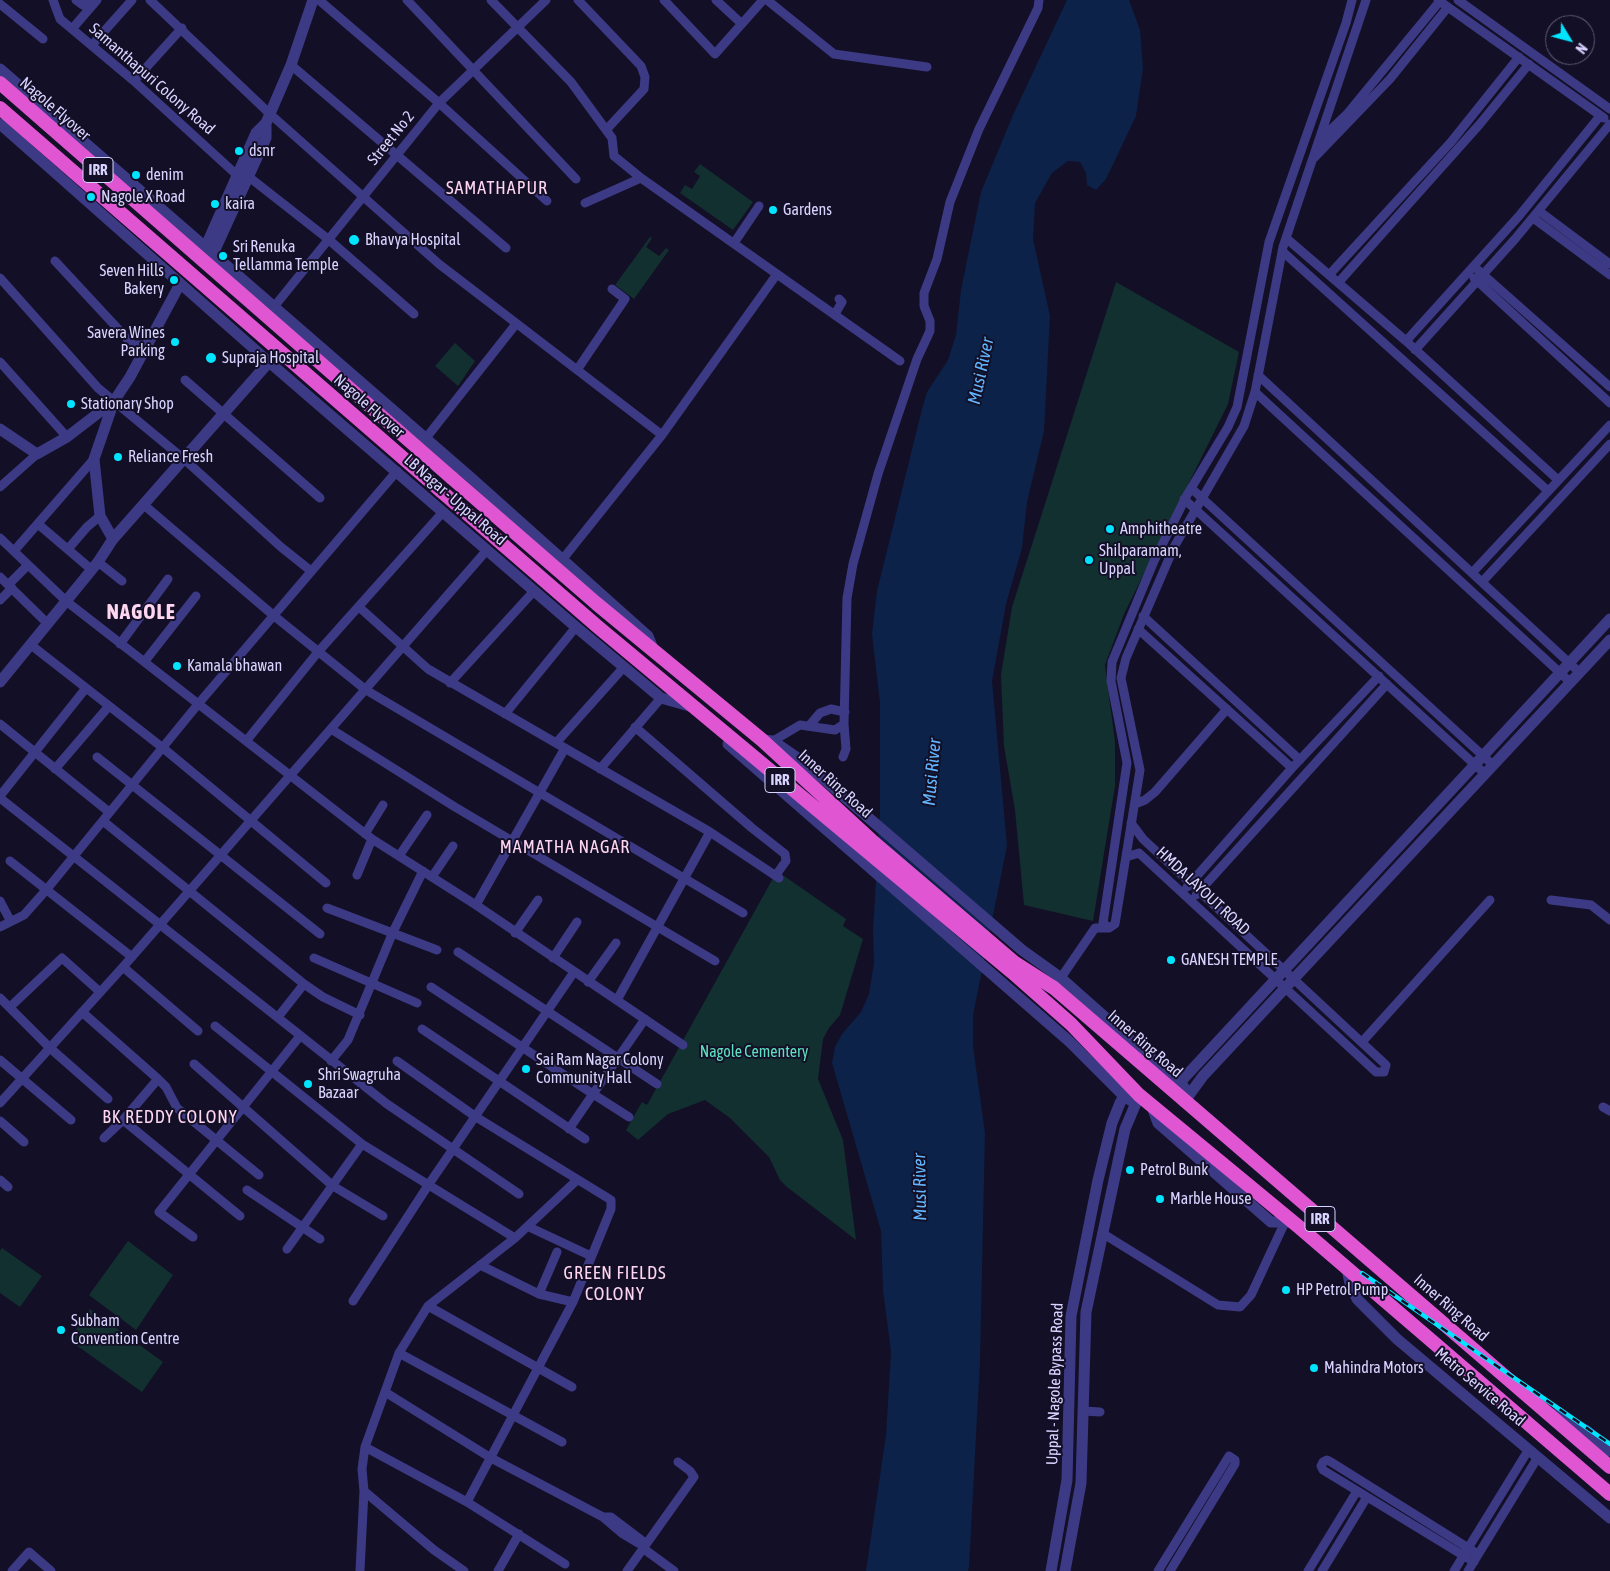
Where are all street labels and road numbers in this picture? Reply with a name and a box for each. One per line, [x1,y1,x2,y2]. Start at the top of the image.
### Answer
street label: Samanthapuri Colony Road [85,19,219,139]
street label: Nagole Flyover [16,73,94,145]
street label: Street No 2 [363,107,419,169]
road number: IRR [83,158,113,182]
street label: Nagole Flyover [330,370,408,442]
street label: LB Nagar - Uppal Road [400,450,510,550]
street label: Inner Ring Road [794,746,876,822]
road number: IRR [765,768,795,792]
street label: HMDA LAYOUT ROAD [1152,843,1254,939]
street label: Inner Ring Road [1104,1006,1186,1082]
road number: IRR [1305,1206,1335,1232]
street label: Inner Ring Road [1410,1270,1492,1346]
street label: Uppal - Nagole Bypass Road [1043,1303,1067,1465]
street label: Metro Service Road [1431,1344,1529,1430]

